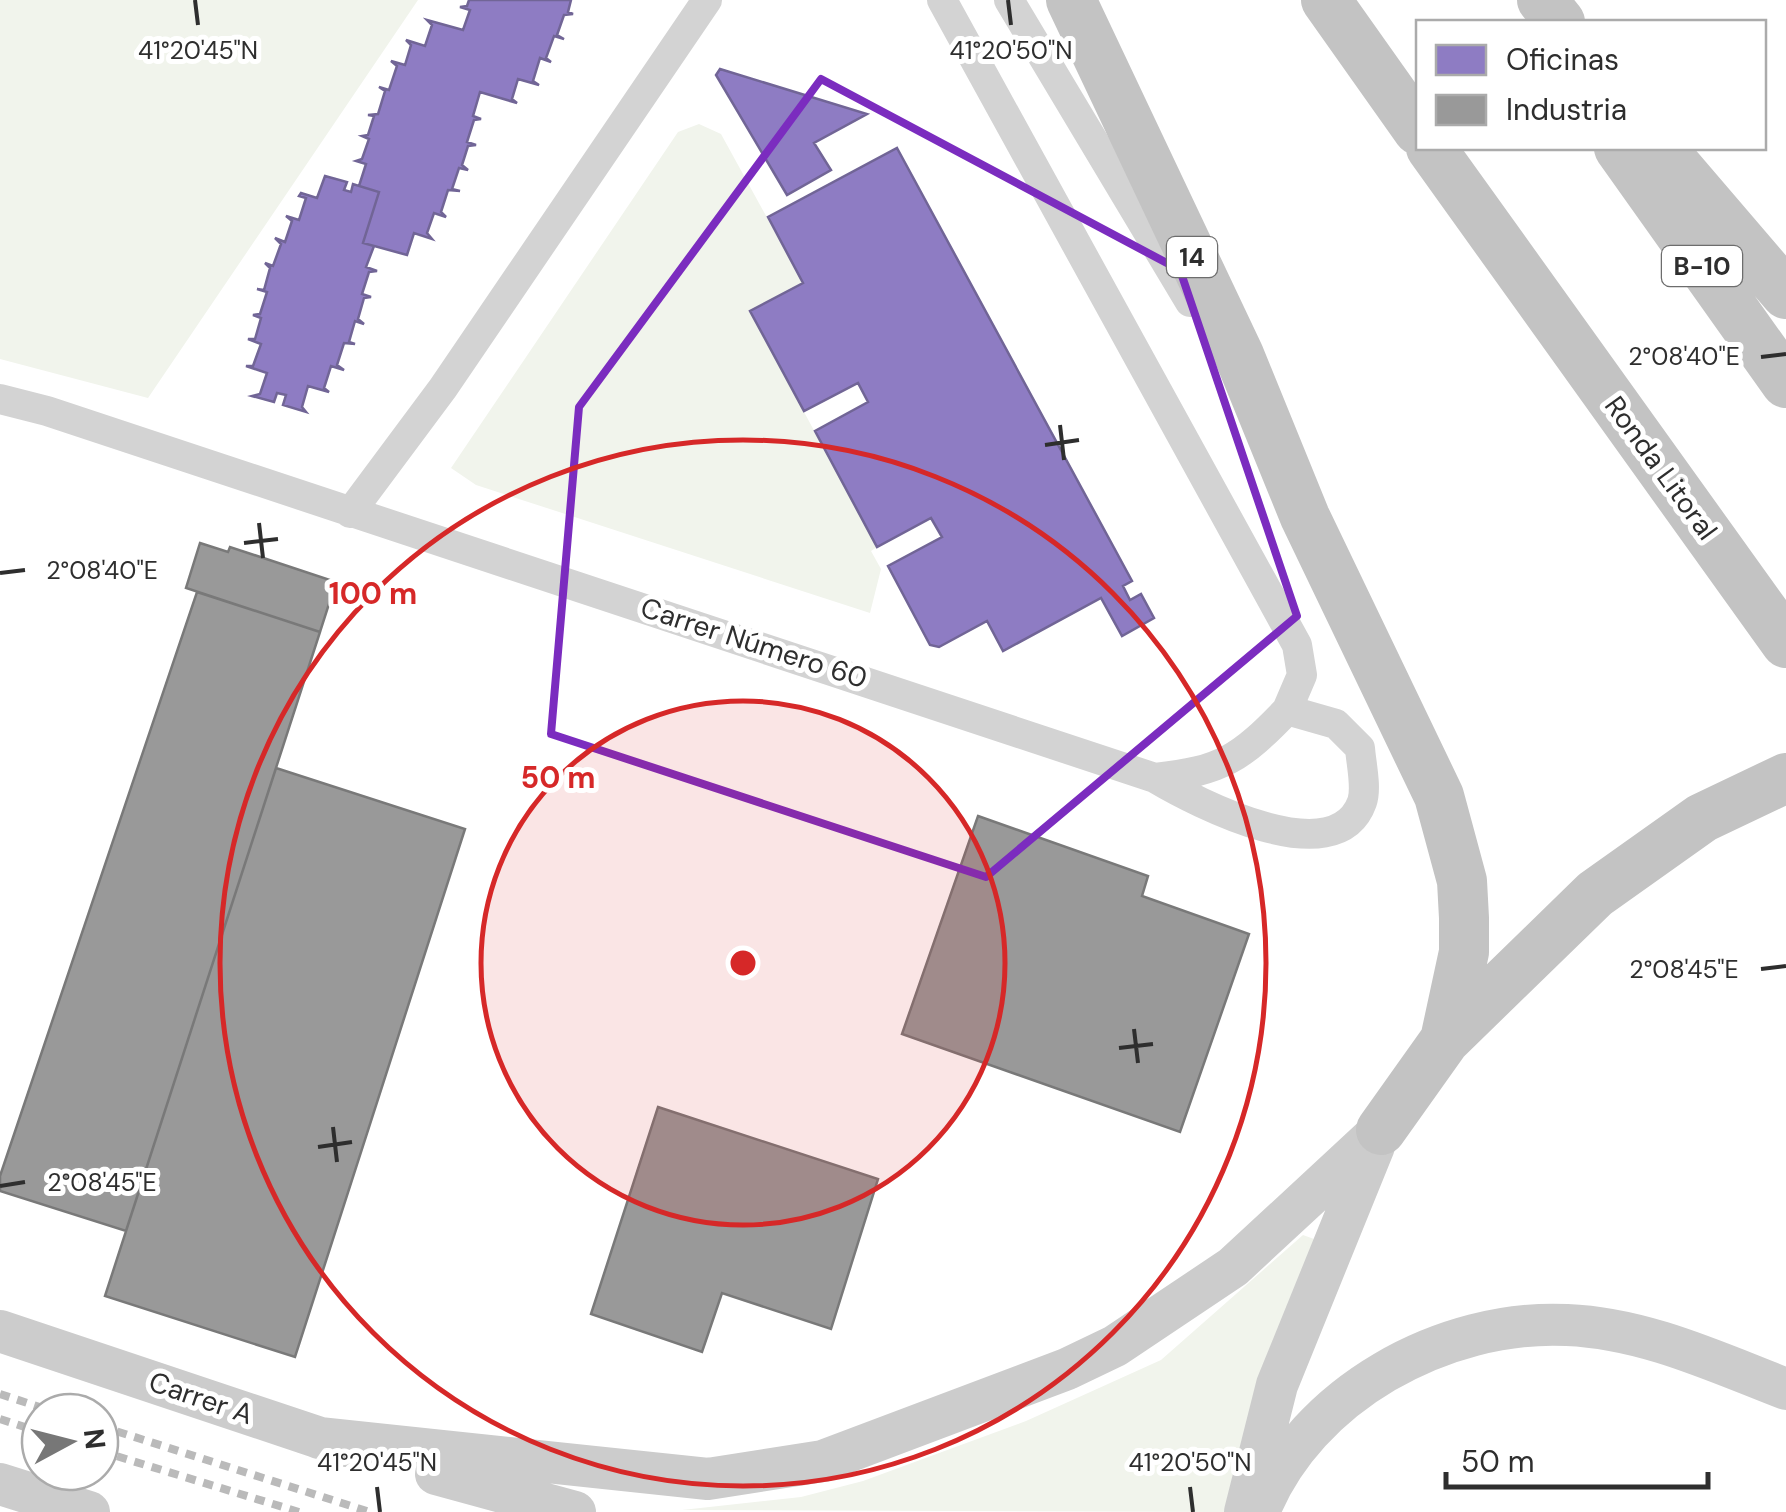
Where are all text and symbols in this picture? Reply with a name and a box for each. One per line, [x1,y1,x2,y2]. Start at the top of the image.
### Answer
legend [1416,20,1766,150]
text: 41°20'45"N [138,34,258,67]
text: 41°20'50"N [950,34,1072,67]
text: Oficinas [1506,40,1619,79]
text: Industria [1506,90,1627,129]
road number: 14 [1167,237,1217,277]
road number: B-10 [1662,246,1742,286]
text: 2°08'40"E [1628,340,1740,373]
street label: Ronda Litoral [1596,389,1726,547]
text: 2°08'40"E [46,554,158,587]
text: 100 m [329,574,417,613]
street label: Carrer Número 60 [636,589,872,697]
text: 50 m [520,758,596,797]
centre of rings [725,945,761,981]
text: 2°08'45"E [1629,953,1739,986]
text: 2°08'45"E [47,1166,157,1199]
street label: Carrer A [144,1363,258,1433]
north arrow [20,1392,120,1492]
text: N [75,1427,114,1451]
scale bar [1446,1427,1708,1489]
text: 50 m [1461,1442,1535,1481]
text: 41°20'45"N [317,1446,437,1479]
text: 41°20'50"N [1129,1446,1251,1479]

